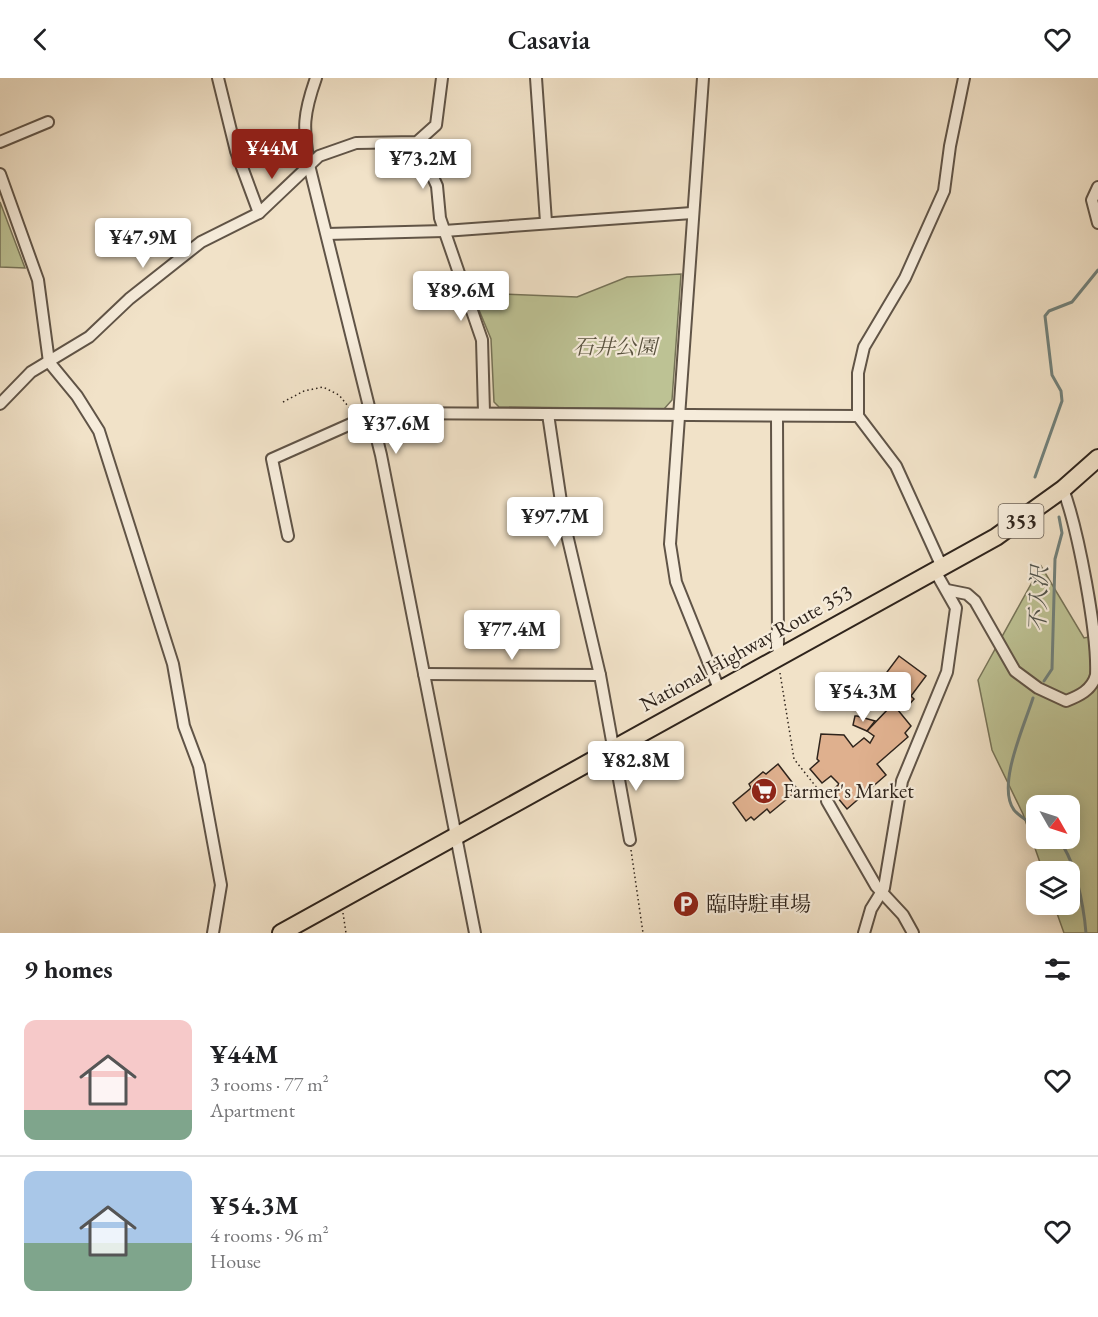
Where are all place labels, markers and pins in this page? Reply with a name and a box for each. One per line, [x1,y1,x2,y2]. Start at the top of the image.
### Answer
pin: ¥44M [236,129,308,180]
pin: ¥73.2M [374,139,472,190]
pin: ¥47.9M [94,218,192,269]
pin: ¥89.6M [412,271,510,322]
pin: ¥37.6M [347,404,445,455]
pin: ¥97.7M [506,497,604,548]
pin: ¥77.4M [463,610,561,661]
pin: ¥54.3M [814,672,912,723]
pin: ¥82.8M [587,741,685,792]
supermarket icon: Farmer's Market [749,776,779,806]
place label: Farmer's Market [783,777,914,804]
parking icon: 臨時駐車場 [671,889,701,919]
place label: 臨時駐車場 [706,890,811,917]

